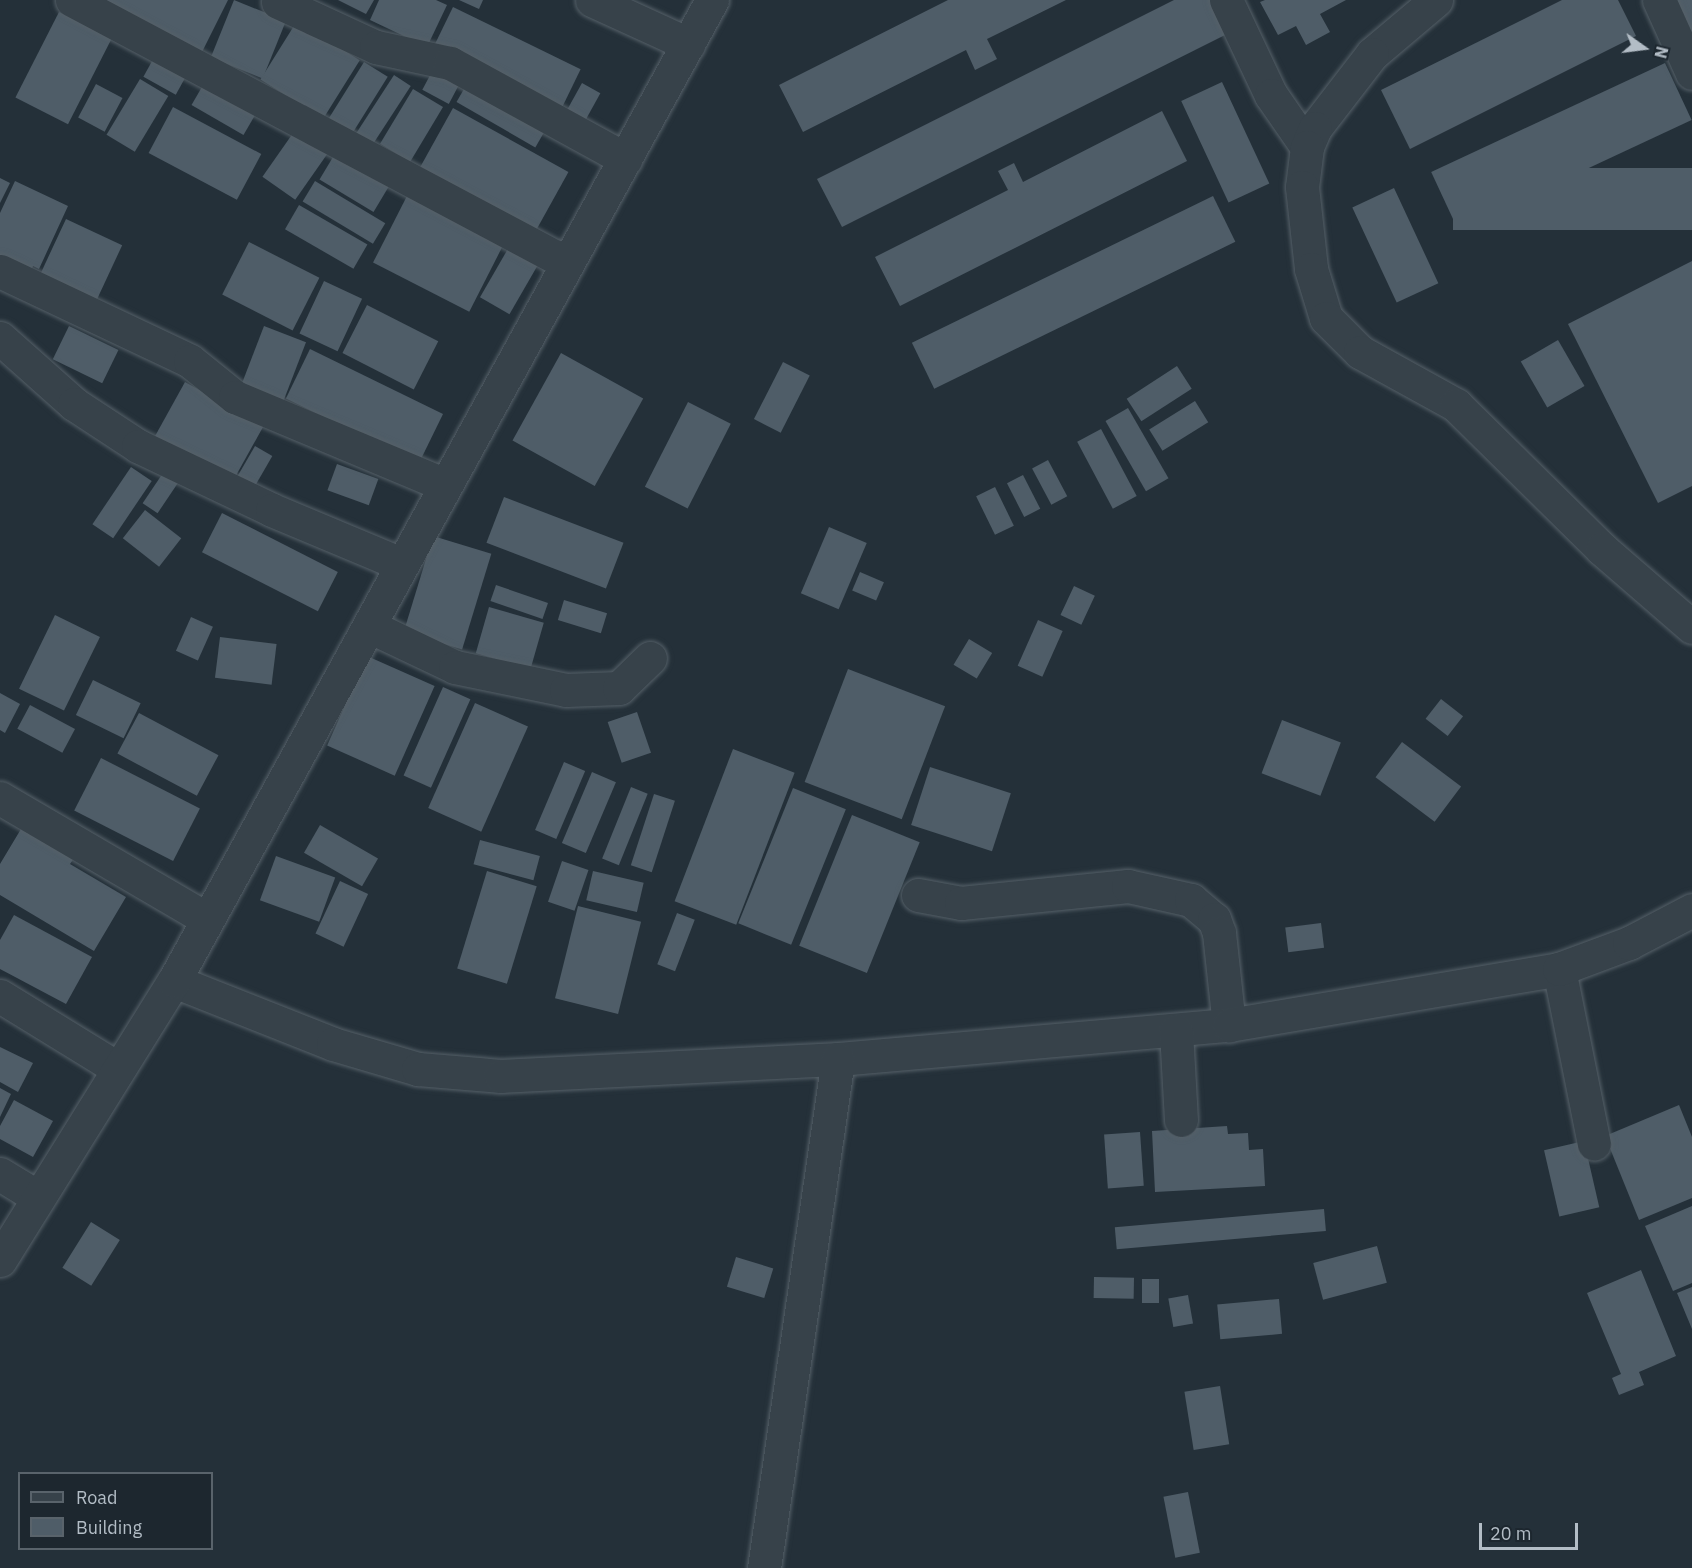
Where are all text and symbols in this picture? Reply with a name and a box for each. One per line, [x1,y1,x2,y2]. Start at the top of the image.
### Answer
north arrow [1614,18,1674,78]
text: N [1650,44,1673,60]
legend [18,1472,213,1550]
text: Road [76,1486,117,1509]
scale bar [1482,1511,1581,1549]
text: Building [76,1516,142,1539]
text: 20 m [1490,1522,1532,1545]

